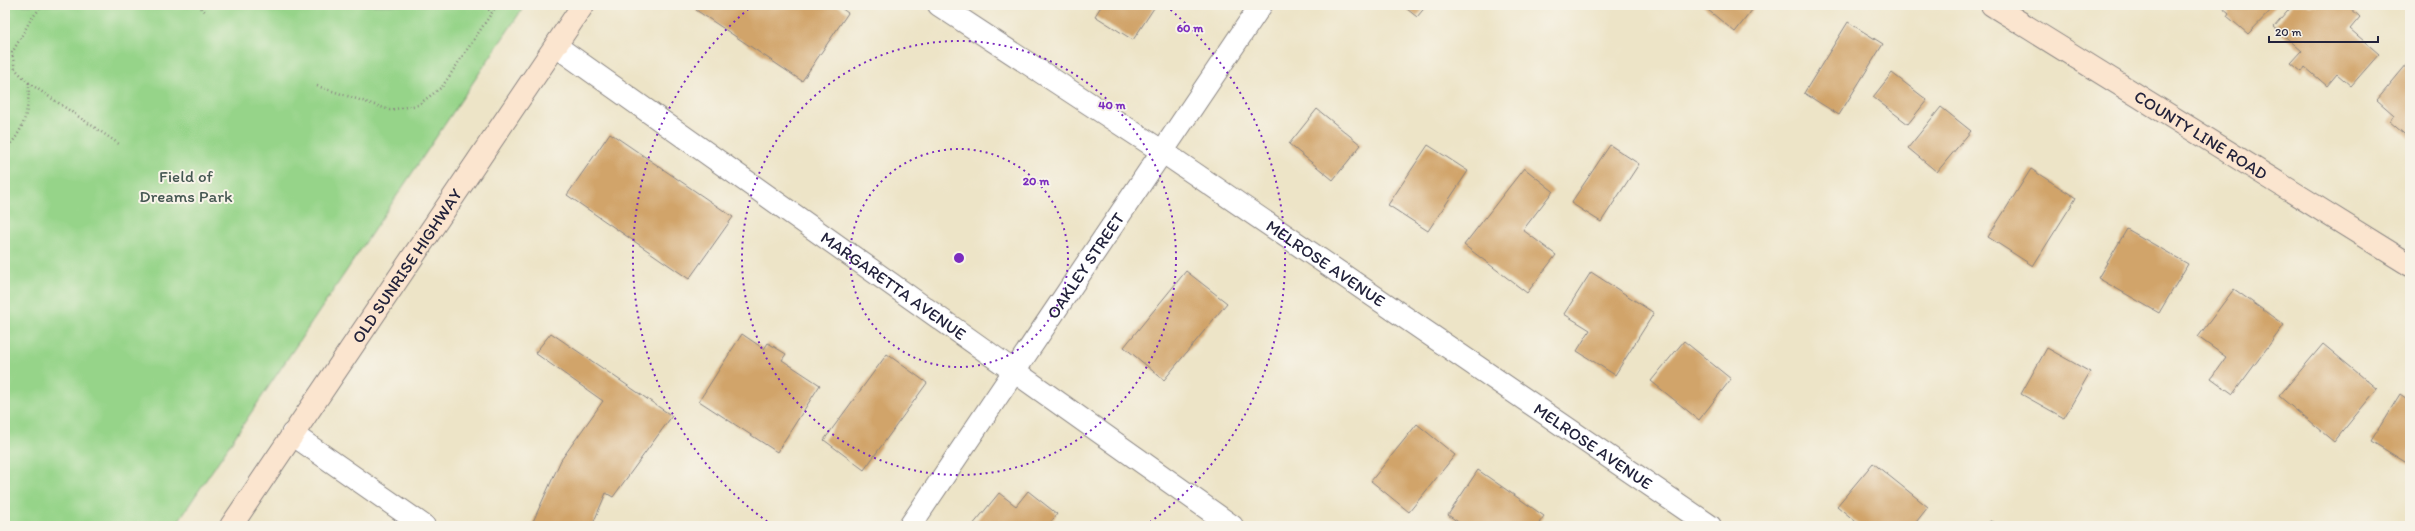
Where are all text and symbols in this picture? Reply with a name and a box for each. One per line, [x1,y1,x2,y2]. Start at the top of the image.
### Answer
scale bar [2269,18,2378,44]
text: 60 m [1177,21,1204,35]
text: 20 m [2275,25,2302,39]
street label: COUNTY LINE ROAD [2131,86,2271,184]
text: 40 m [1098,98,1127,112]
park label: Field of Dreams Park [139,166,233,206]
text: 20 m [1023,174,1050,188]
street label: OLD SUNRISE HIGHWAY [347,184,466,347]
street label: OAKLEY STREET [1043,208,1129,322]
street label: MELROSE AVENUE [1262,216,1389,311]
street label: MARGARETTA AVENUE [817,227,970,344]
centre of rings [952,251,966,265]
street label: MELROSE AVENUE [1530,398,1656,494]

